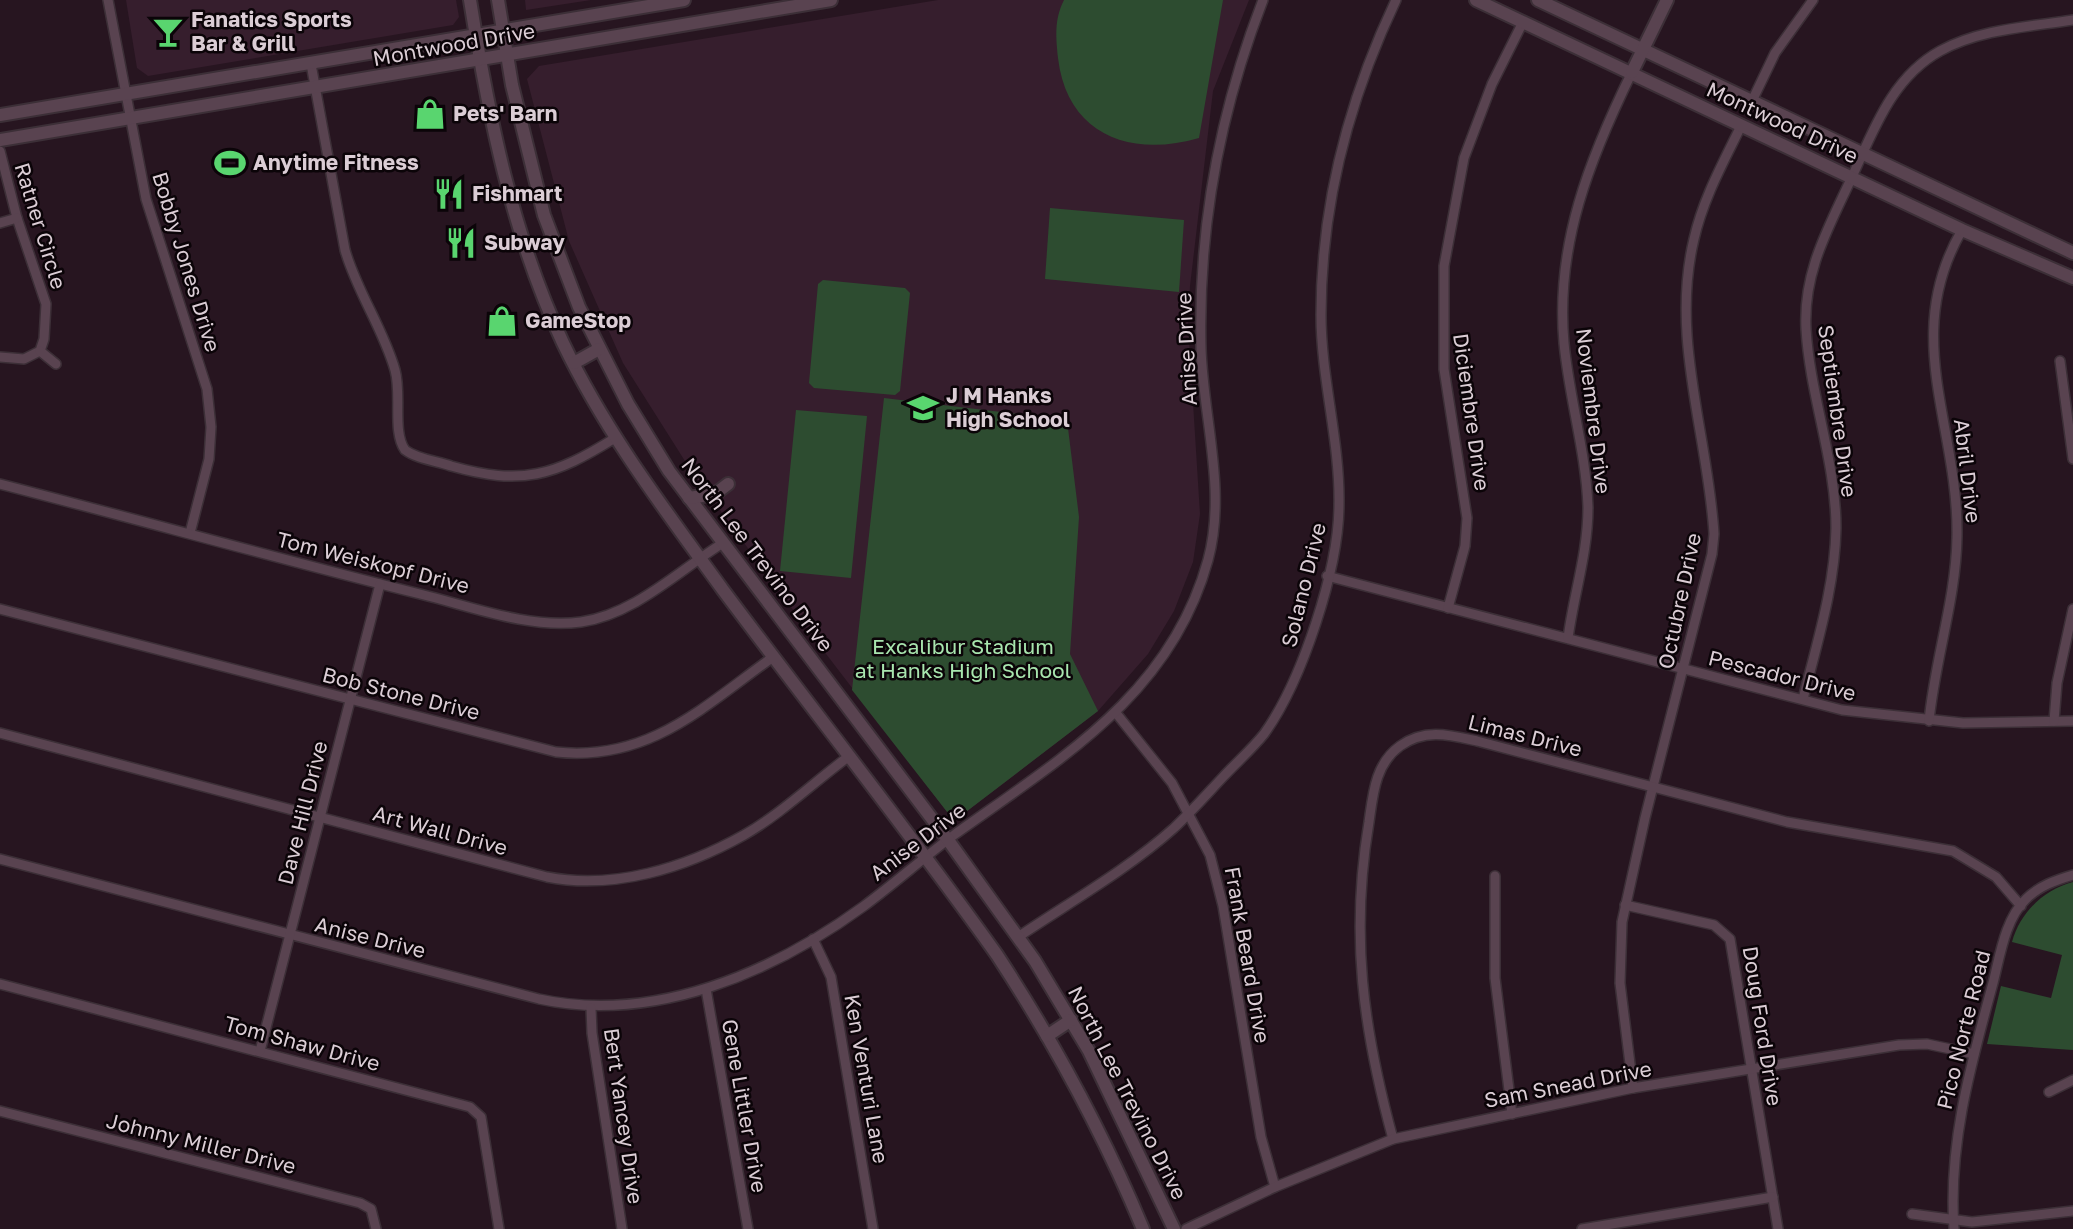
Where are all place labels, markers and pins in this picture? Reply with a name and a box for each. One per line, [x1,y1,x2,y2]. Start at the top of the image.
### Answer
place label: Fanatics Sports Bar & Grill [191,6,352,56]
bar icon: Fanatics Sports Bar & Grill [151,15,185,49]
shop icon: Pets' Barn [413,97,447,131]
place label: Pets' Barn [453,100,558,126]
sports icon: Anytime Fitness [213,146,247,180]
place label: Anytime Fitness [253,149,419,175]
restaurant icon: Fishmart [432,177,466,211]
place label: Fishmart [472,180,562,206]
restaurant icon: Subway [444,226,478,260]
place label: Subway [484,229,565,255]
shop icon: GameStop [485,304,519,338]
place label: GameStop [525,307,631,333]
place label: J M Hanks High School [946,382,1070,432]
school or university icon: J M Hanks High School [906,391,940,425]

